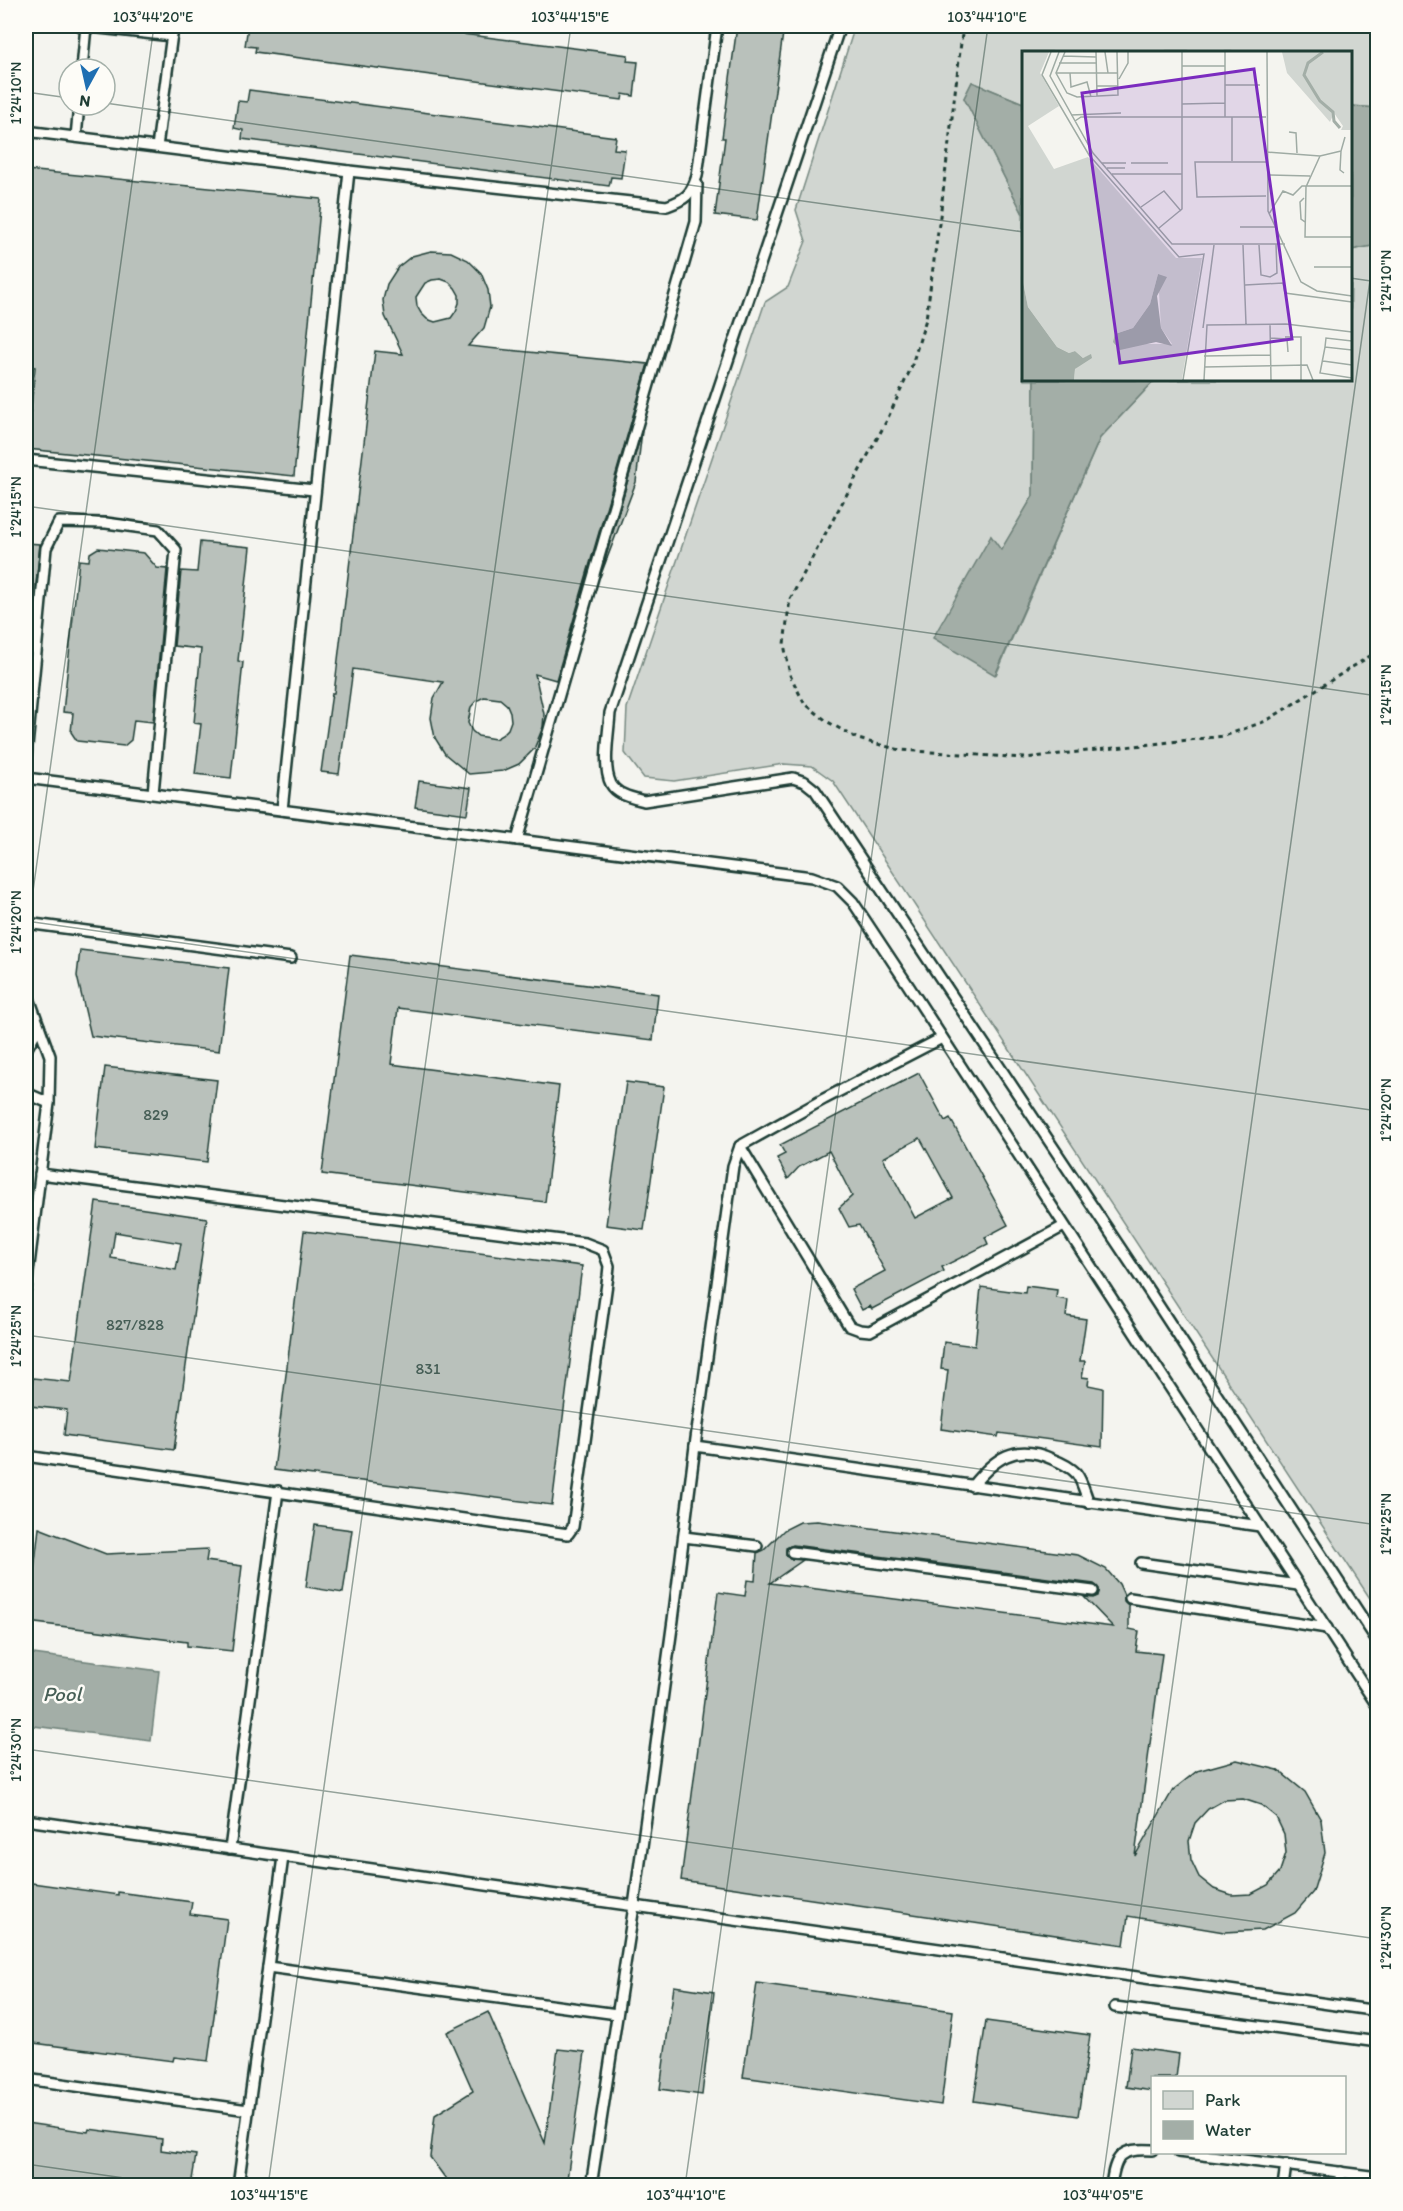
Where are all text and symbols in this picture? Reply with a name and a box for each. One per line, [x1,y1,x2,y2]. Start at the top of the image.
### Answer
text: 103°44'20"E [113,8,193,26]
text: 103°44'15"E [531,8,609,26]
text: 103°44'10"E [947,8,1027,26]
inset map [1022,51,1352,381]
north arrow [57,57,117,117]
text: 1°24'10"N [7,62,25,124]
text: N [78,91,92,112]
text: 1°24'10"N [1377,250,1395,312]
text: 1°24'15"N [7,476,25,538]
text: 1°24'15"N [1377,664,1395,726]
text: 1°24'20"N [7,890,25,954]
text: 1°24'20"N [1377,1078,1395,1142]
house number: 829 [143,1105,169,1124]
text: 1°24'25"N [7,1305,25,1367]
house number: 827/828 [106,1315,164,1334]
house number: 831 [416,1359,441,1378]
text: 1°24'25"N [1377,1493,1395,1555]
water label: Pool [43,1681,83,1706]
text: 1°24'30"N [7,1718,25,1782]
text: 1°24'30"N [1377,1906,1395,1970]
legend [1151,2076,1346,2154]
text: Park [1205,2089,1240,2111]
text: Water [1205,2119,1251,2141]
text: 103°44'15"E [230,2186,308,2204]
text: 103°44'10"E [646,2186,726,2204]
text: 103°44'05"E [1063,2186,1143,2204]

